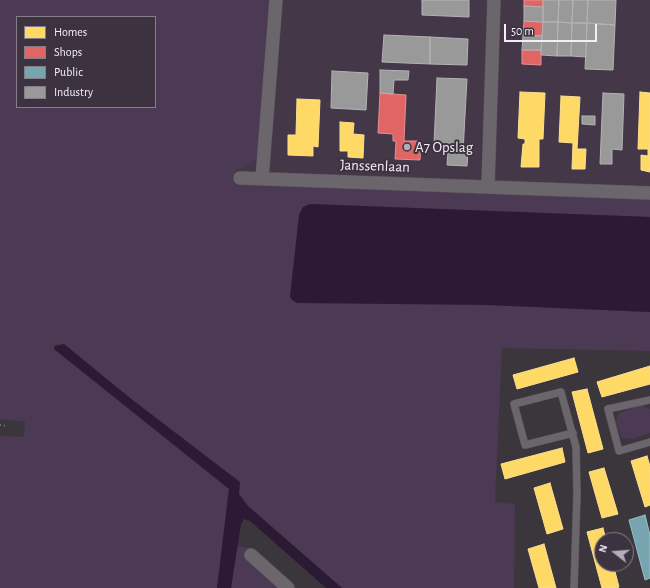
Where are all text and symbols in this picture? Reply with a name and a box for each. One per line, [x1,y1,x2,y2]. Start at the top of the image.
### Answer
legend [16,16,156,108]
scale bar [506,16,599,42]
text: 50 m [511,25,534,37]
text: Homes [54,26,87,38]
text: Shops [54,46,82,58]
text: Public [54,66,83,78]
text: Industry [54,86,93,98]
place label: A7 Opslag [415,138,473,156]
marker: A7 Opslag [402,142,412,152]
street label: Janssenlaan [340,156,410,176]
north arrow [594,532,634,572]
text: N [597,543,609,554]

